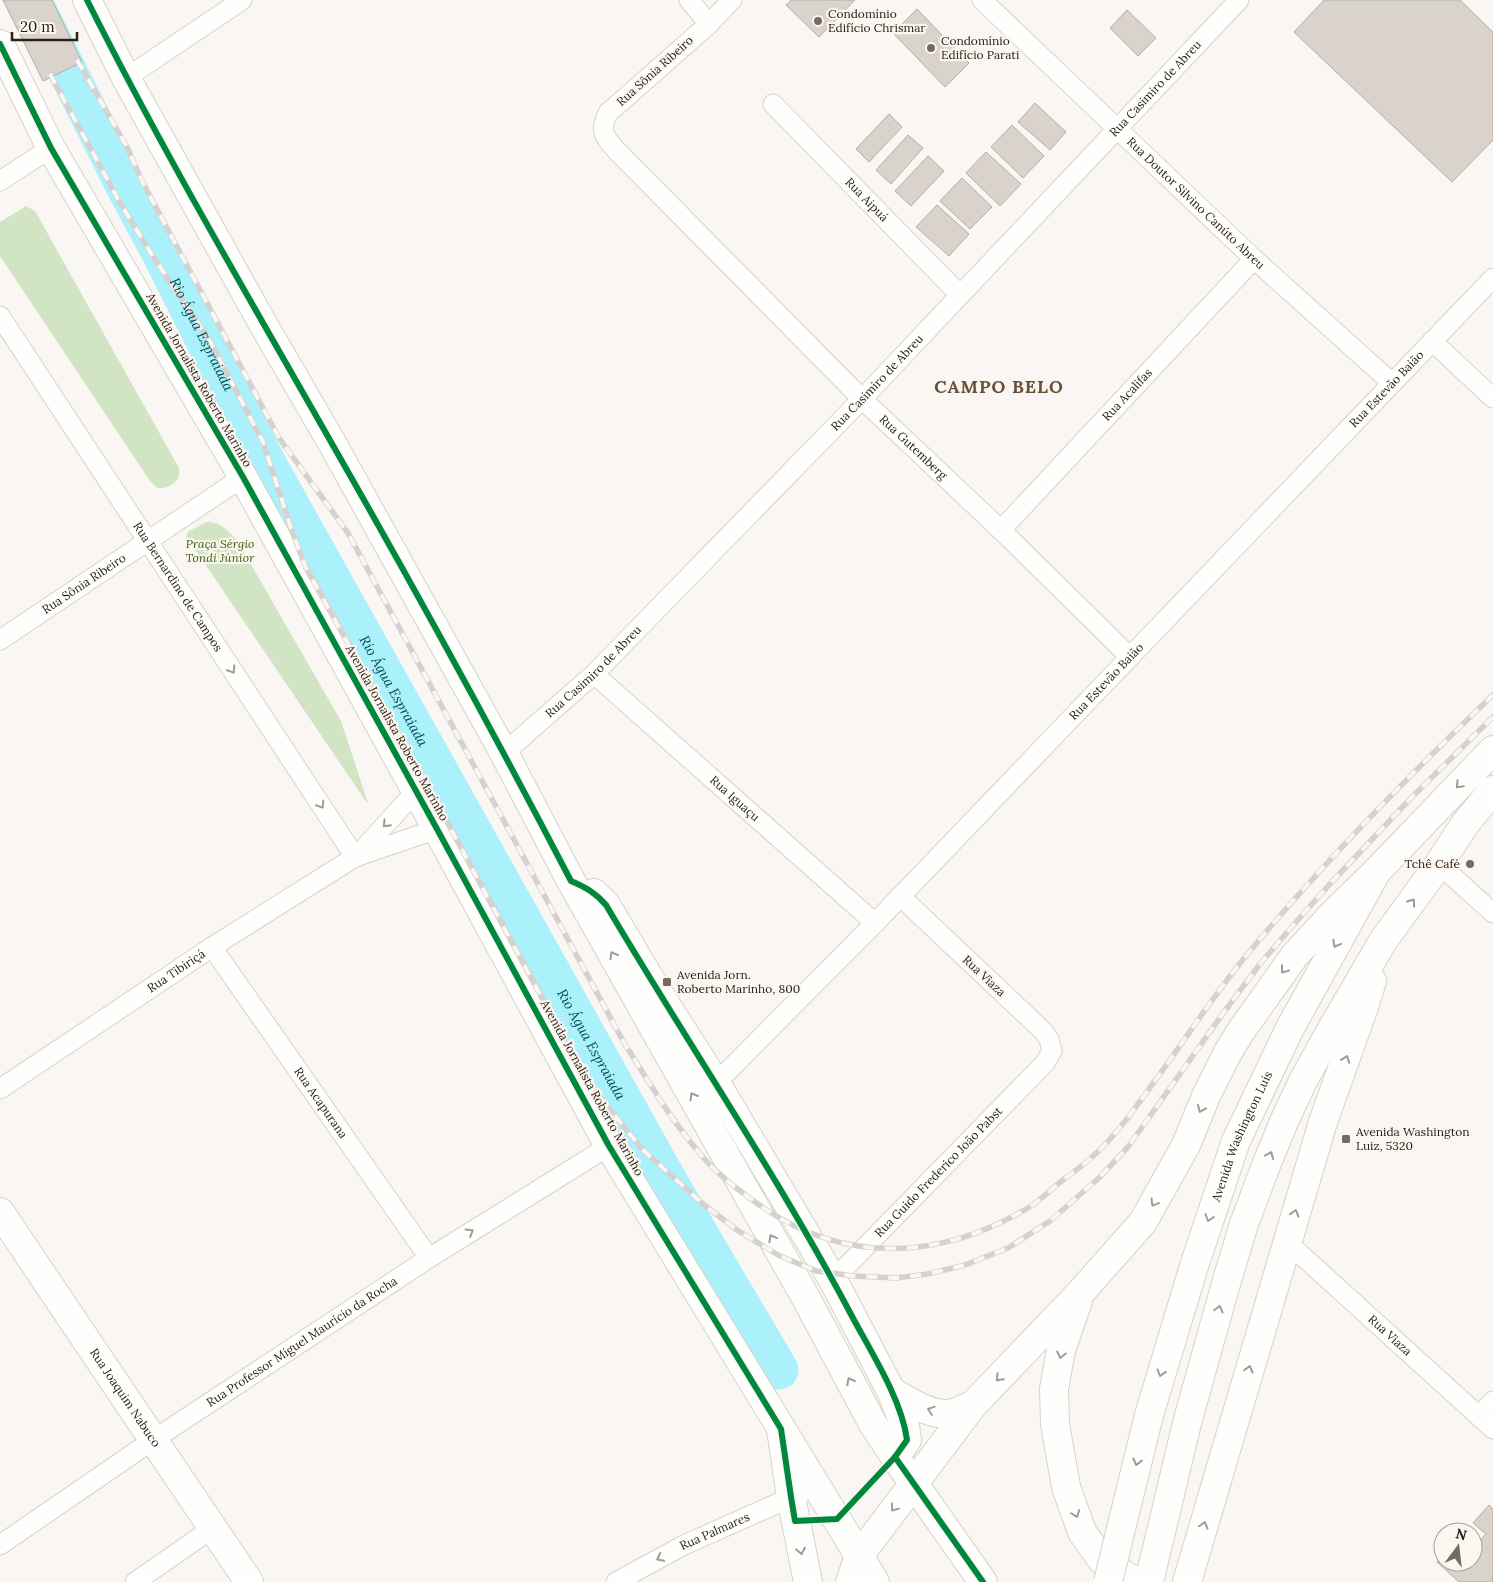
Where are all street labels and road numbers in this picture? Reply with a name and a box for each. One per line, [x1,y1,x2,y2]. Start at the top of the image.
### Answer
street label: Rua Sônia Ribeiro [613,32,696,109]
street label: Rua Casimiro de Abreu [1106,37,1204,139]
street label: Rua Doutor Silvino Canúto Abreu [1124,134,1268,272]
street label: Rua Aipuá [842,174,892,224]
street label: Avenida Jornalista Roberto Marinho [143,289,256,469]
street label: Rua Casimiro de Abreu [827,331,926,433]
street label: Rua Estevão Baião [1346,347,1427,430]
street label: Rua Acalifas [1099,365,1155,424]
street label: Rua Gutemberg [877,411,951,483]
street label: Rua Bernardino de Campos [130,519,226,655]
street label: Rua Sônia Ribeiro [39,550,128,617]
street label: Rua Casimiro de Abreu [542,622,644,720]
street label: Rua Estevão Baião [1066,640,1146,723]
street label: Avenida Jornalista Roberto Marinho [342,641,452,823]
street label: Rua Iguaçu [707,772,763,824]
street label: Rua Tibiriçá [144,946,208,995]
street label: Rua Viaza [960,952,1009,999]
street label: Avenida Jornalista Roberto Marinho [537,996,647,1178]
street label: Rua Acapurana [291,1064,351,1141]
street label: Avenida Washington Luís [1208,1068,1275,1204]
street label: Rua Guido Frederico João Pabst [871,1103,1005,1240]
street label: Rua Professor Miguel Maurício da Rocha [204,1273,400,1410]
street label: Rua Viaza [1365,1311,1415,1359]
street label: Rua Joaquim Nabuco [87,1345,164,1450]
street label: Rua Palmares [677,1509,752,1553]

